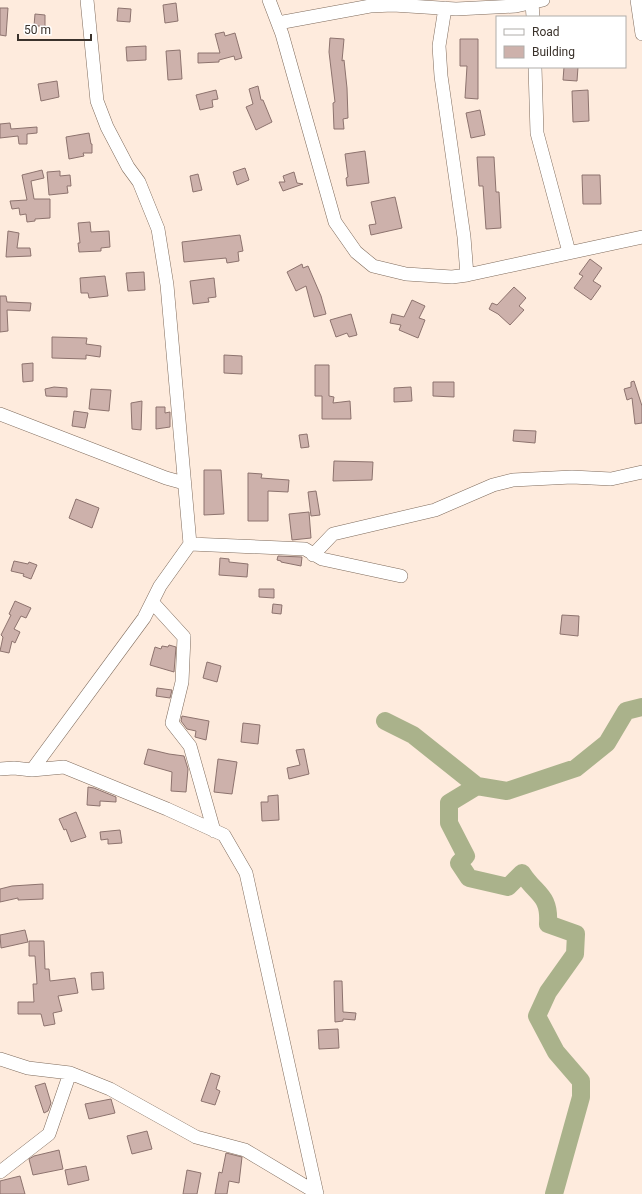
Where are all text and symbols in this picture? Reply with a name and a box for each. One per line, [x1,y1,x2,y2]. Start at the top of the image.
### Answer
scale bar [18,16,91,42]
legend [496,16,626,68]
text: 50 m [24,23,51,37]
text: Road [532,25,560,39]
text: Building [532,45,575,59]

